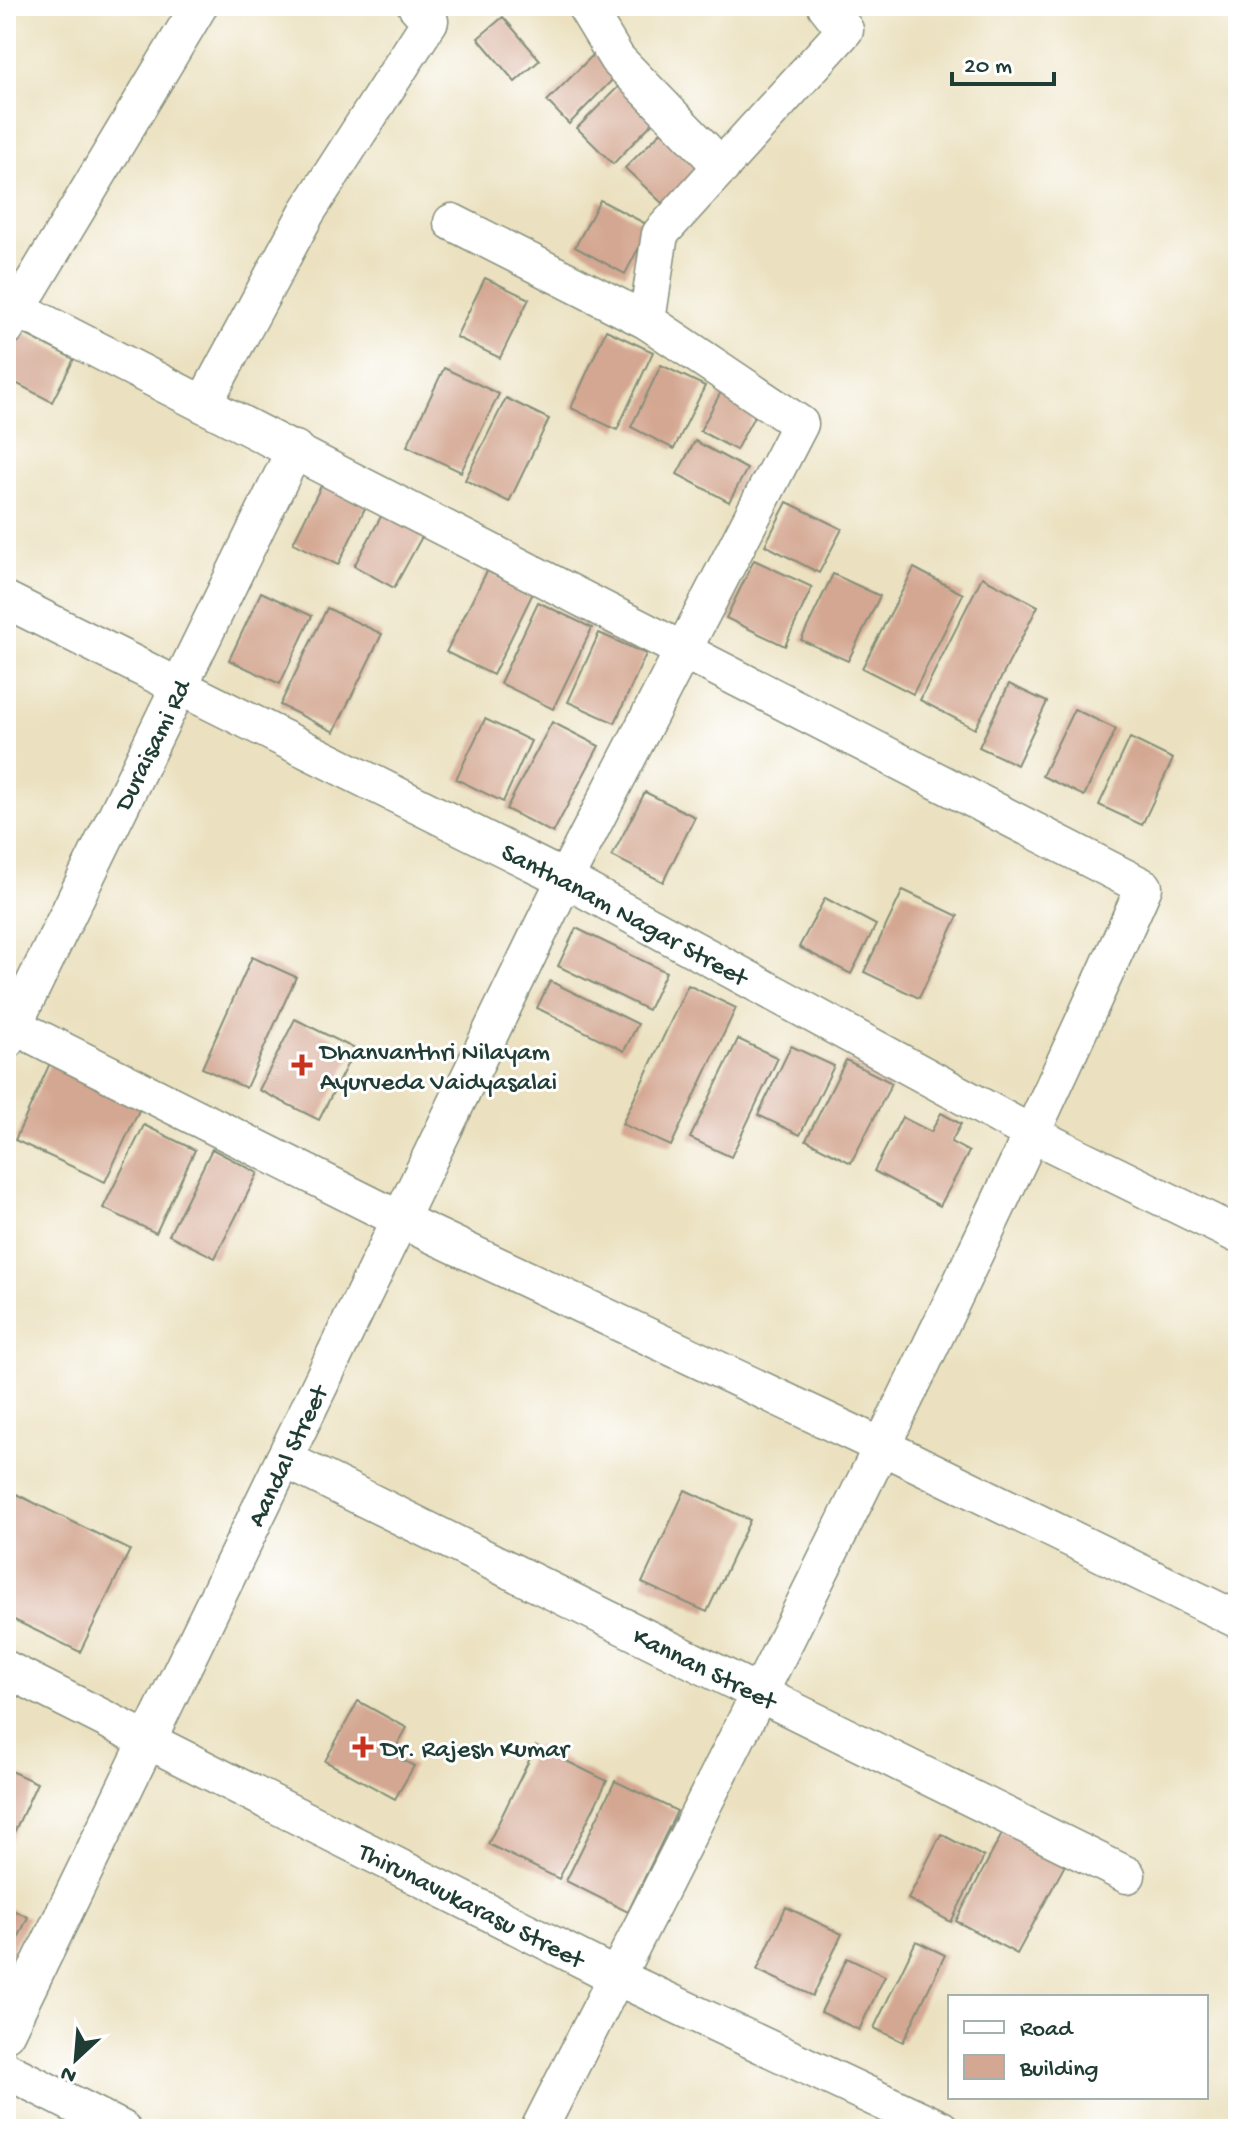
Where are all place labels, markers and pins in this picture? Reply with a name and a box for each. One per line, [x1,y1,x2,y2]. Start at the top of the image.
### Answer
place label: Dhanvanthri Nilayam Ayurveda Vaidyasalai [318,1039,557,1100]
marker: Dhanvanthri Nilayam Ayurveda Vaidyasalai [291,1054,313,1076]
marker: Dr. Rajesh Kumar [352,1736,374,1758]
place label: Dr. Rajesh Kumar [379,1736,572,1767]

